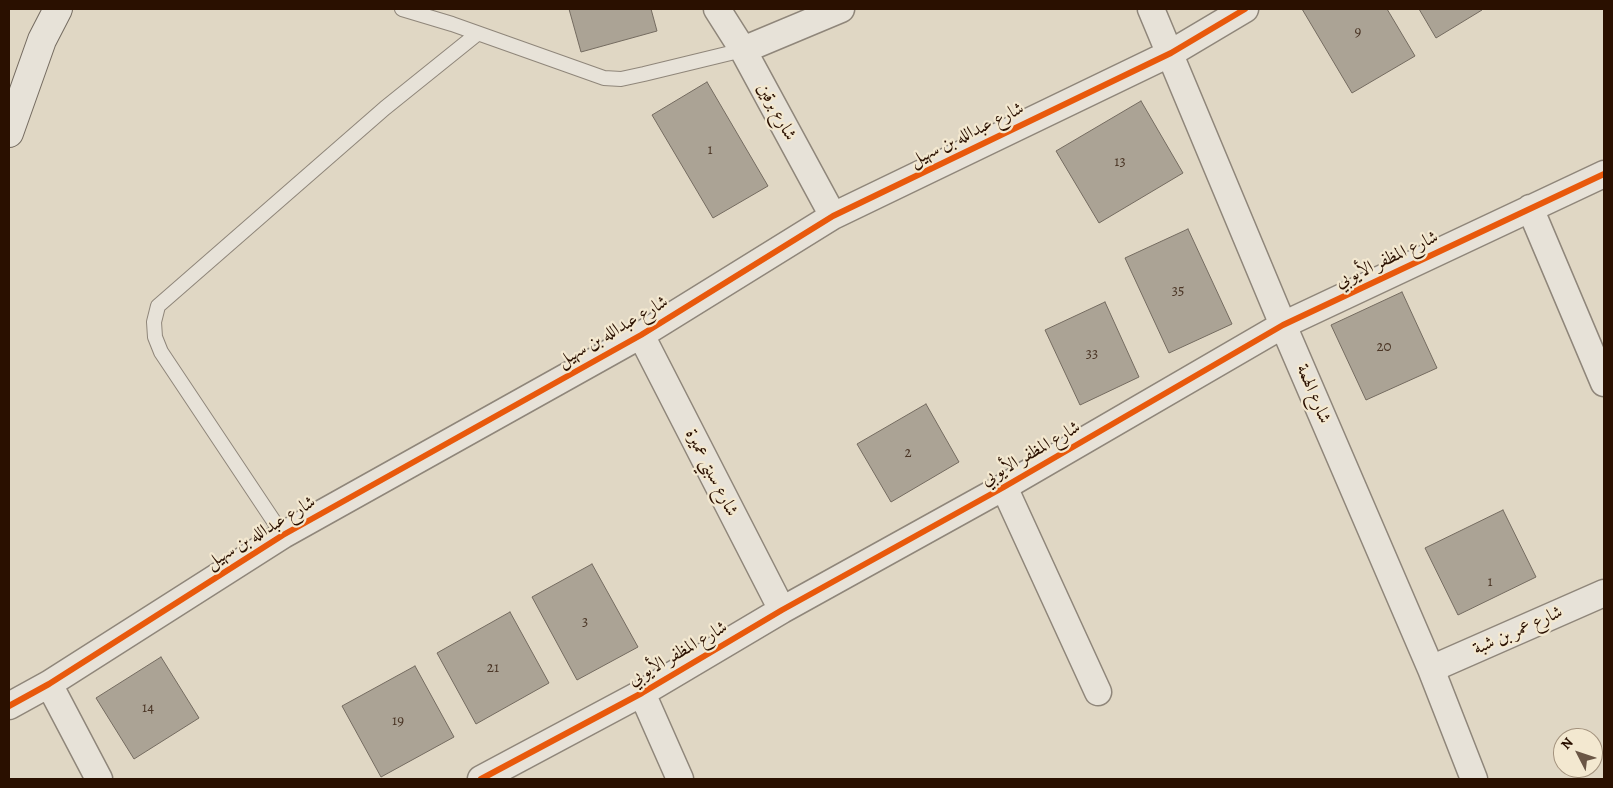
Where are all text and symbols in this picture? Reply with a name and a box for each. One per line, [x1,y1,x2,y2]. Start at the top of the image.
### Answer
house number: 9 [1355,23,1361,41]
street label: شارع برقين [751,79,801,145]
street label: شارع عبدالله بن سهيل [906,98,1028,172]
house number: 1 [707,141,713,159]
house number: 13 [1114,153,1126,171]
street label: شارع المظفر الأيوبي [1332,227,1442,293]
house number: 35 [1172,282,1184,300]
street label: شارع عبدالله بن سهيل [554,292,672,372]
house number: 20 [1376,338,1392,356]
house number: 33 [1086,345,1098,363]
street label: شارع الهمة [1291,361,1335,427]
street label: شارع المظفر الأيوبي [977,417,1085,491]
street label: شارع سبتي عميرة [680,426,742,520]
house number: 2 [904,444,912,462]
street label: شارع عبدالله بن سهيل [202,492,320,574]
house number: 1 [1487,573,1493,591]
street label: شارع عمر بن شبة [1470,602,1566,660]
house number: 3 [582,613,588,631]
street label: شارع المظفر الأيوبي [624,617,732,691]
house number: 21 [487,659,499,677]
house number: 14 [142,699,154,717]
house number: 19 [392,712,404,730]
north arrow [1553,728,1603,778]
text: N [1557,733,1578,754]

